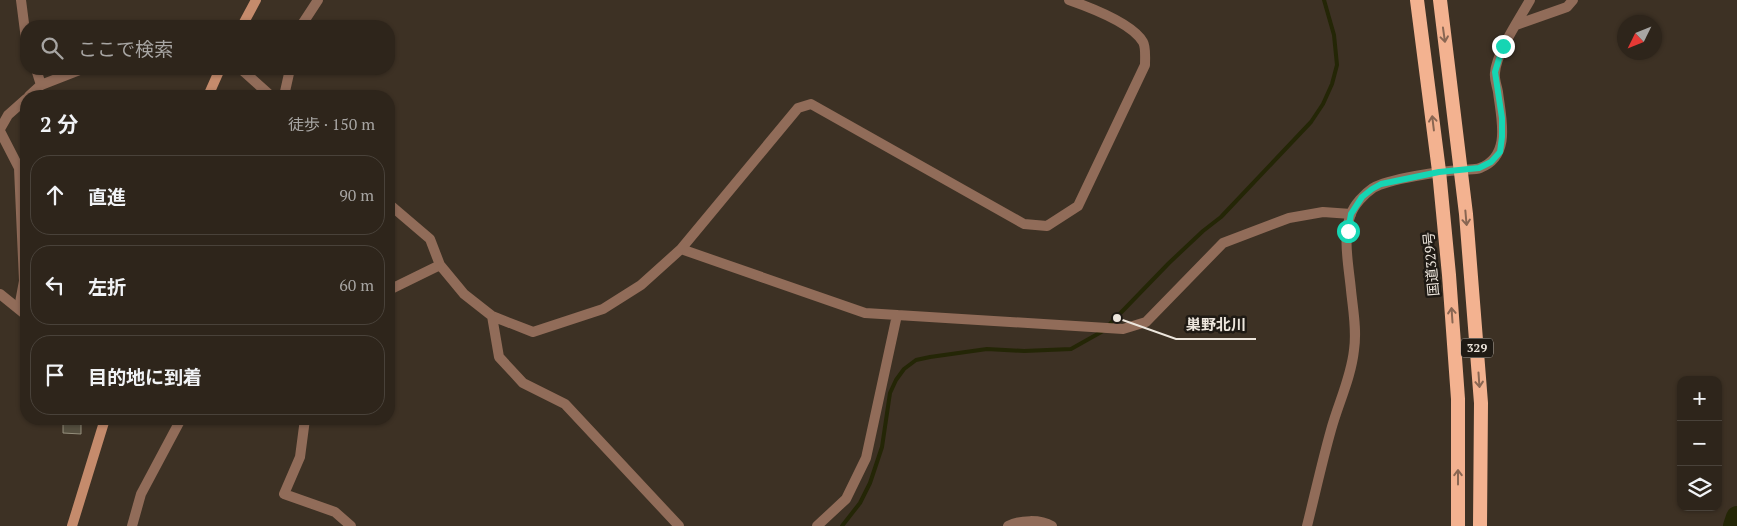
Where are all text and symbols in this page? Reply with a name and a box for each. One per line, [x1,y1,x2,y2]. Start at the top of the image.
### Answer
north arrow [1617,15,1662,60]
search box [20,20,395,75]
one-way arrow [1440,26,1450,42]
icon: search [38,34,66,62]
route end [1492,35,1515,58]
text: ここで検索 [78,36,173,61]
text: 2 分 [40,110,79,138]
text: 徒歩 · 150 m [288,113,375,135]
one-way arrow [1428,115,1438,131]
icon: ahead [41,181,69,209]
text: 直進 [88,184,126,209]
text: 90 m [339,184,374,206]
one-way arrow [1462,210,1471,226]
route start [1337,220,1360,243]
street label: 国道329号 [1418,231,1443,297]
icon: left [41,271,69,299]
text: 左折 [88,274,126,299]
text: 60 m [339,274,374,296]
one-way arrow [1447,307,1456,323]
callout: 巣野北川 [1176,309,1256,339]
text: 巣野北川 [1186,314,1246,334]
road number: 329 [1461,338,1493,358]
icon: arrive [41,361,69,389]
text: 目的地に到着 [88,364,202,389]
one-way arrow [1474,372,1484,388]
map controls [1677,376,1722,511]
button: + [1677,376,1722,421]
button: − [1677,421,1722,466]
button: layers [1677,466,1722,511]
one-way arrow [1453,470,1463,486]

